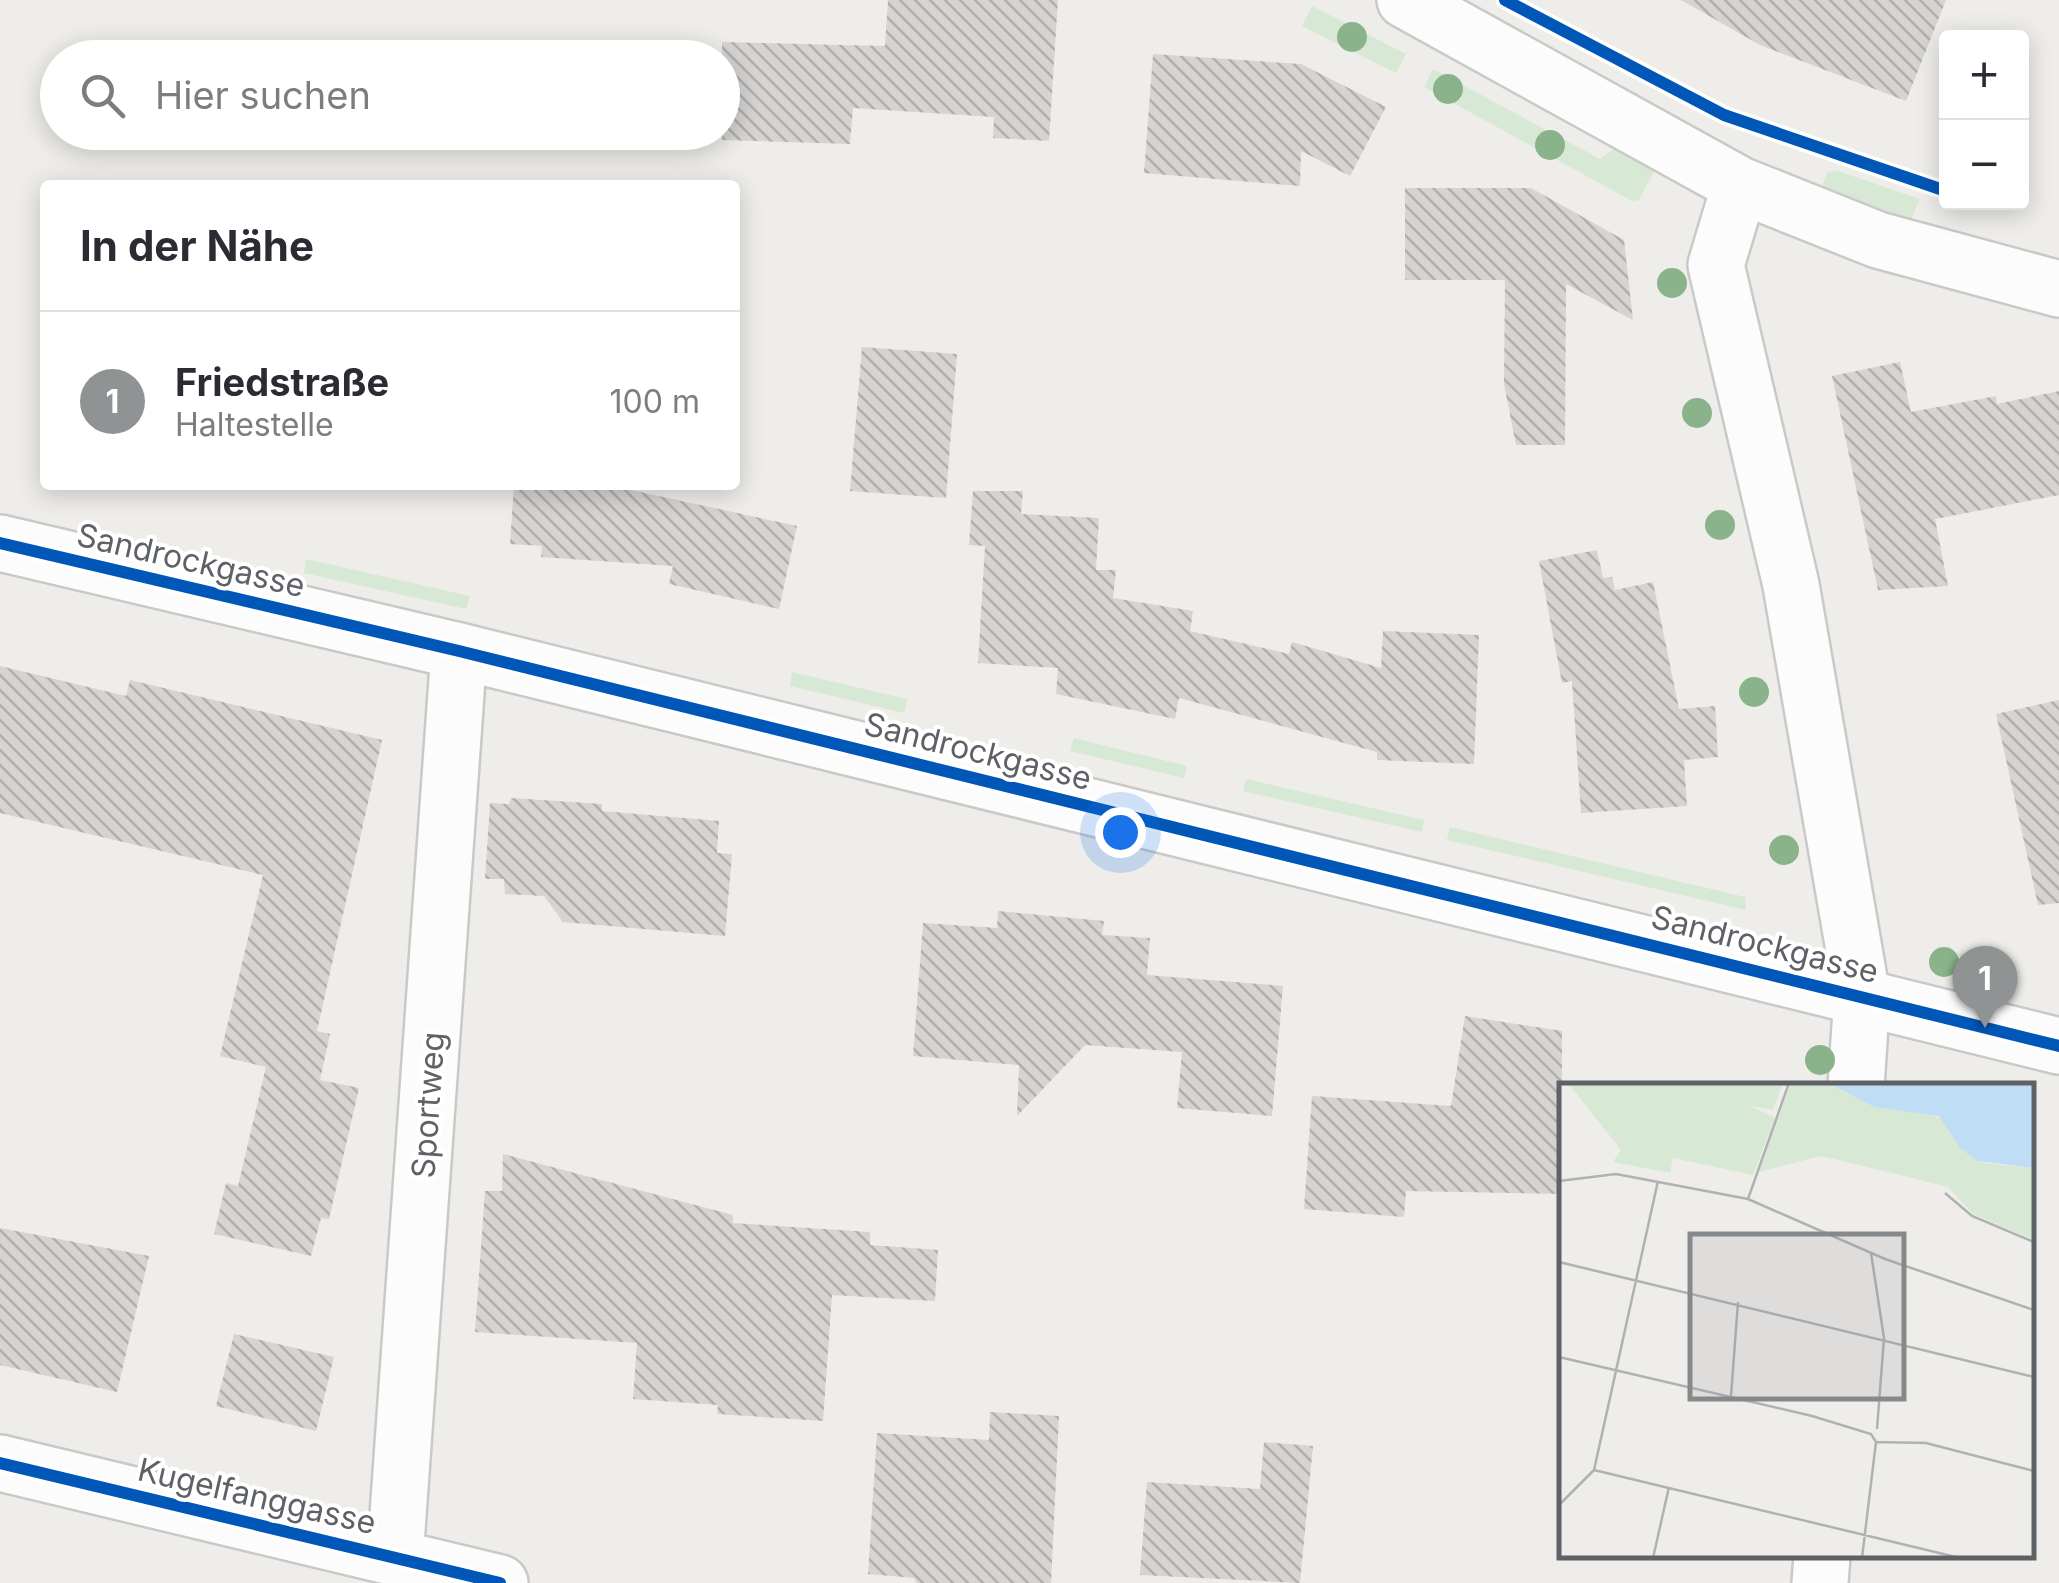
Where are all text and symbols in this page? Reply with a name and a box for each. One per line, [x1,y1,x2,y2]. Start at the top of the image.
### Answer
map controls [1939,30,2029,210]
button: + [1939,30,2029,120]
search box [40,40,740,150]
icon: search [75,68,130,123]
text: Hier suchen [155,72,371,118]
button: − [1939,120,2029,210]
text: In der Nähe [80,220,314,271]
text: Friedstraße [175,359,389,405]
text: 1 [106,382,119,421]
text: 100 m [610,382,700,421]
text: Haltestelle [175,405,334,444]
street label: Sandrockgasse [73,515,309,605]
street label: Sandrockgasse [860,704,1096,798]
your location [1095,807,1146,858]
street label: Sandrockgasse [1647,897,1883,991]
pin: 1 [1952,946,2018,1028]
street label: Sportweg [403,1030,453,1180]
inset map [1559,1083,2034,1558]
street label: Kugelfanggasse [134,1450,380,1542]

